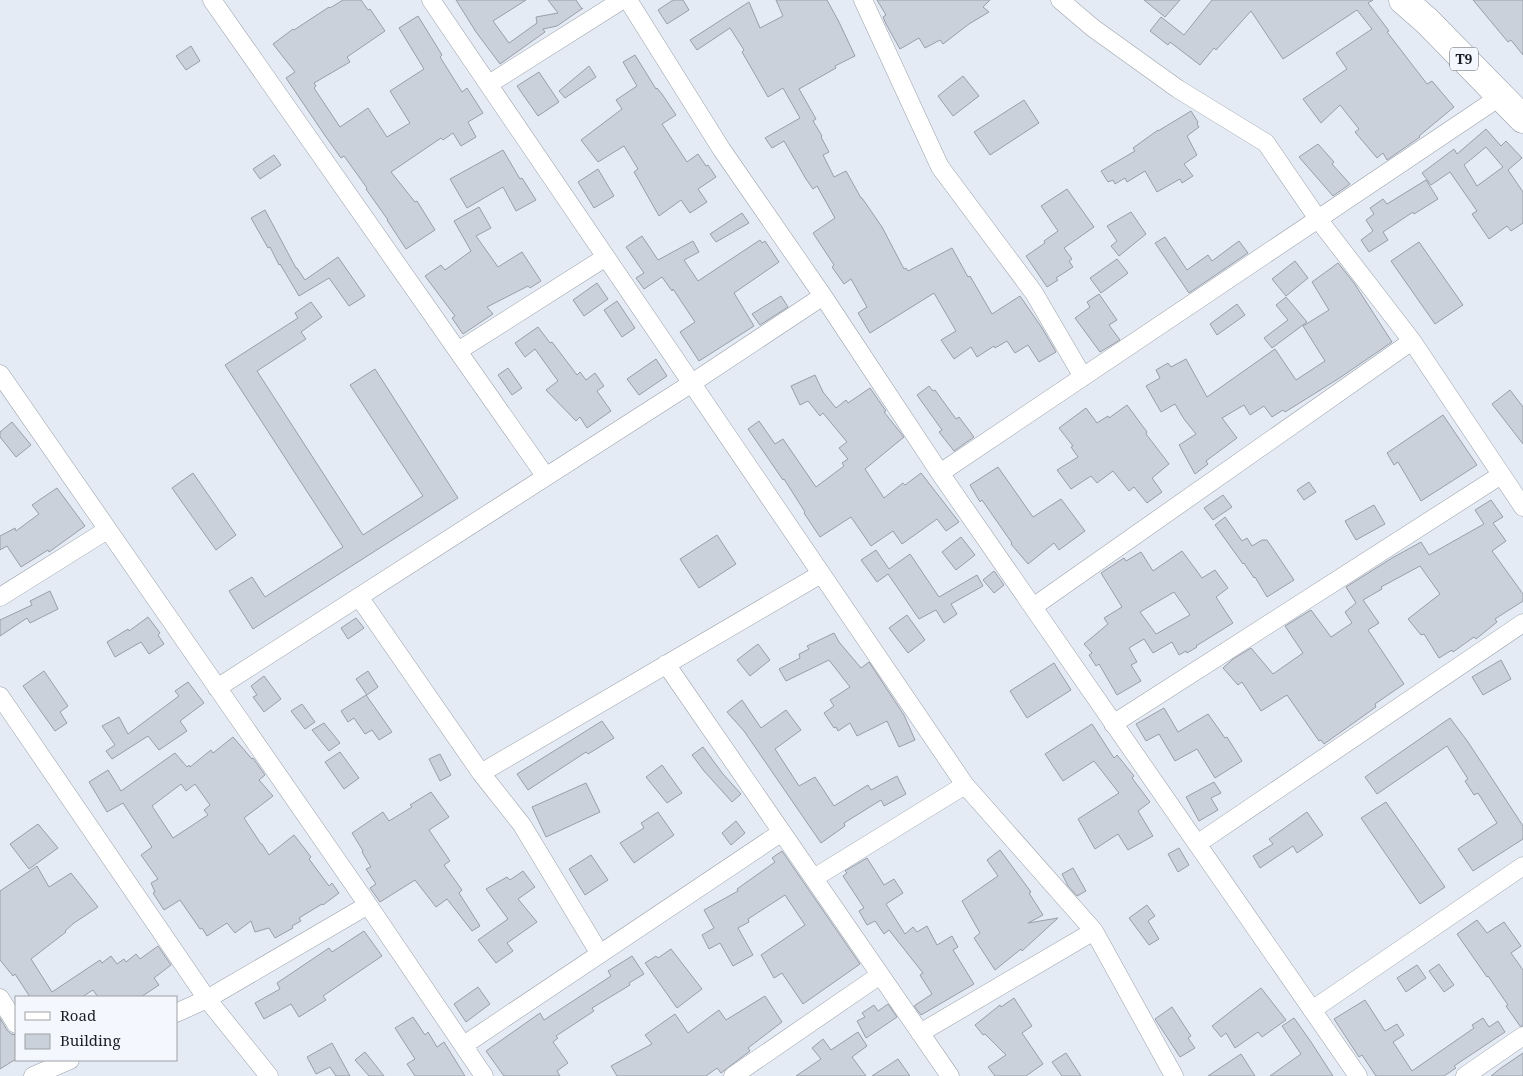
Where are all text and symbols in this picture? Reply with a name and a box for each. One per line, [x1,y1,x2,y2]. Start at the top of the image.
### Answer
road number: T9 [1450,48,1478,70]
legend [15,996,178,1061]
text: Road [60,1005,96,1025]
text: Building [60,1030,121,1050]

